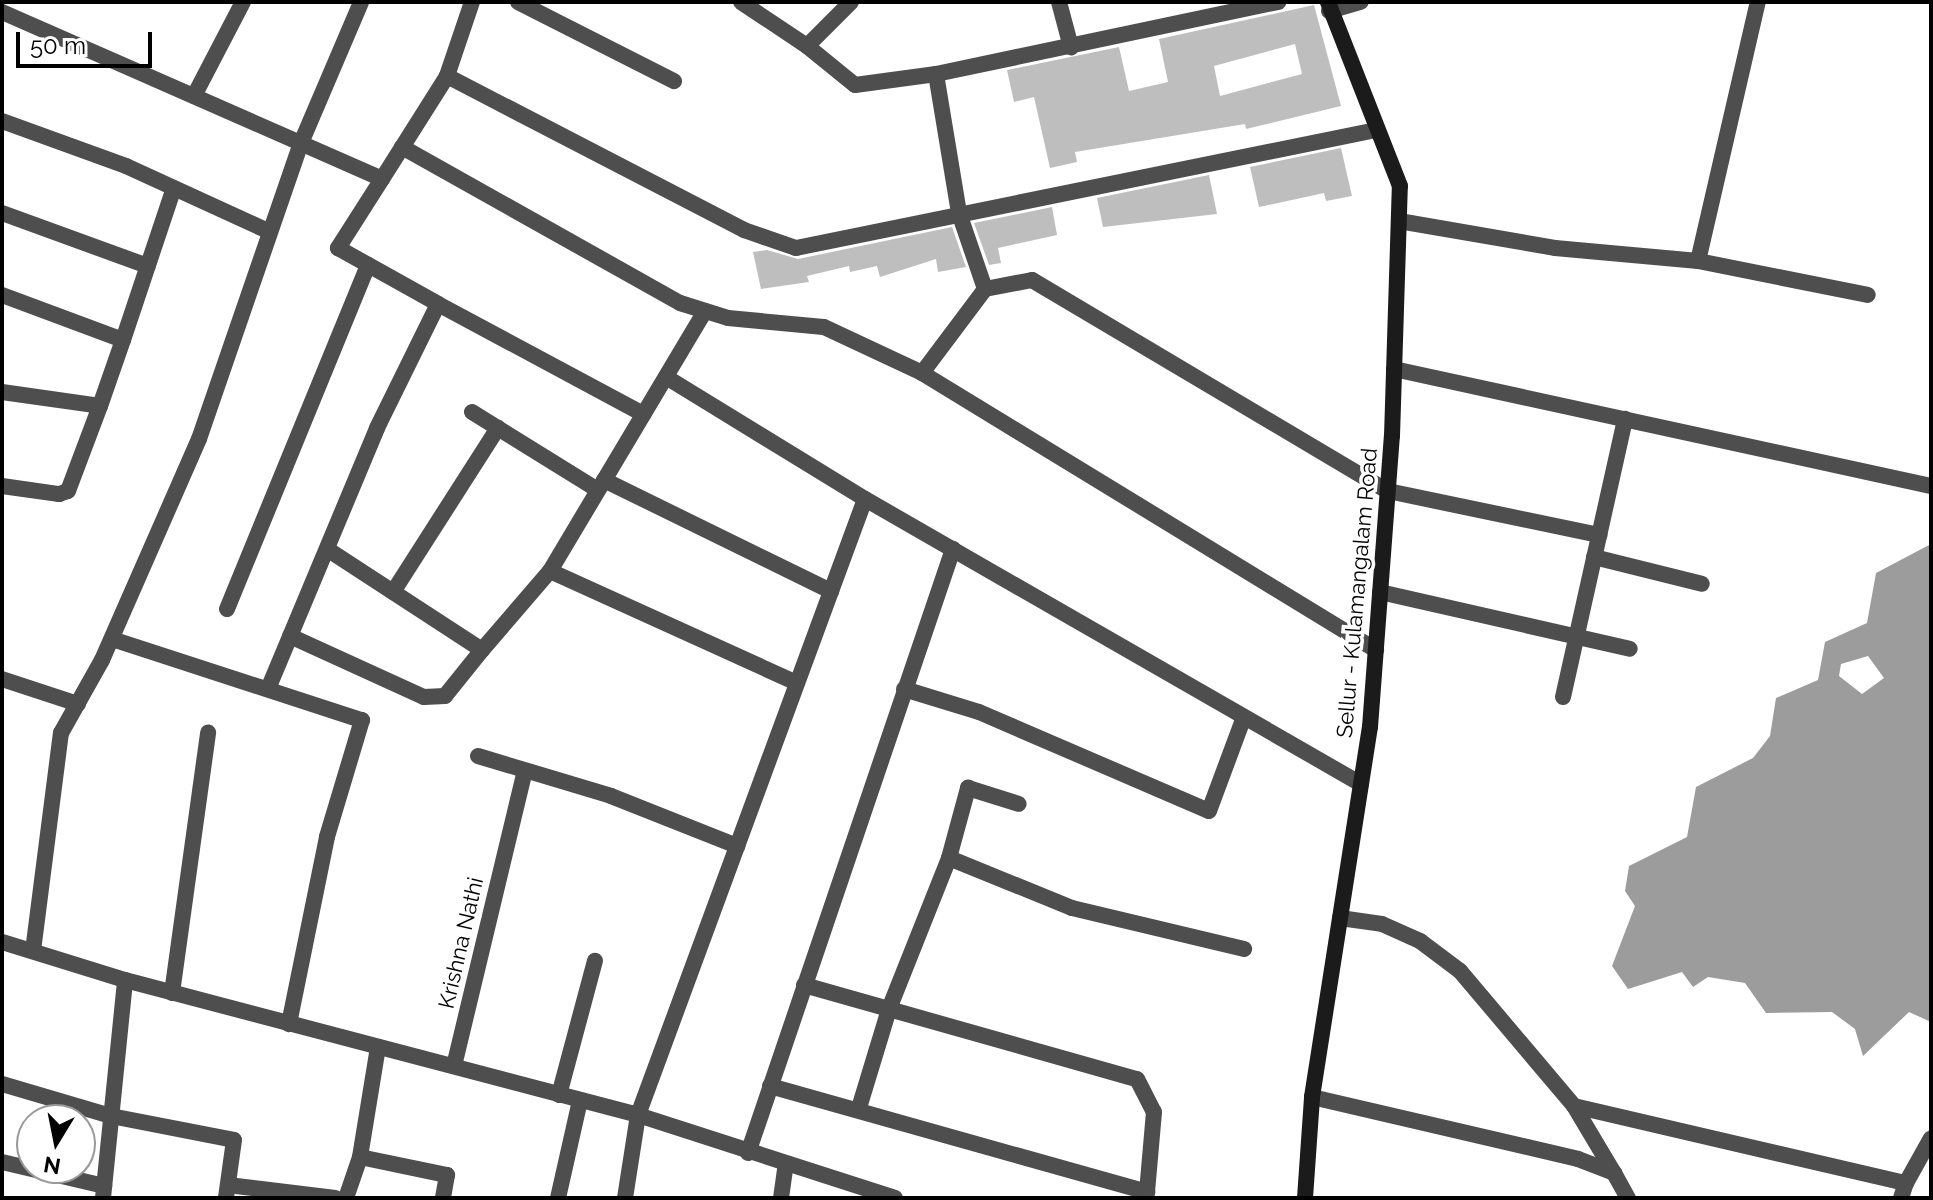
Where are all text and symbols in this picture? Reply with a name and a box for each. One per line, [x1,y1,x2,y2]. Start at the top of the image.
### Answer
scale bar [20,16,156,66]
text: 50 m [30,31,86,60]
street label: Sellur - Kulamangalam Road [1331,447,1383,739]
street label: Krishna Nathi [433,875,489,1011]
north arrow [16,1104,96,1184]
text: N [42,1151,63,1180]

